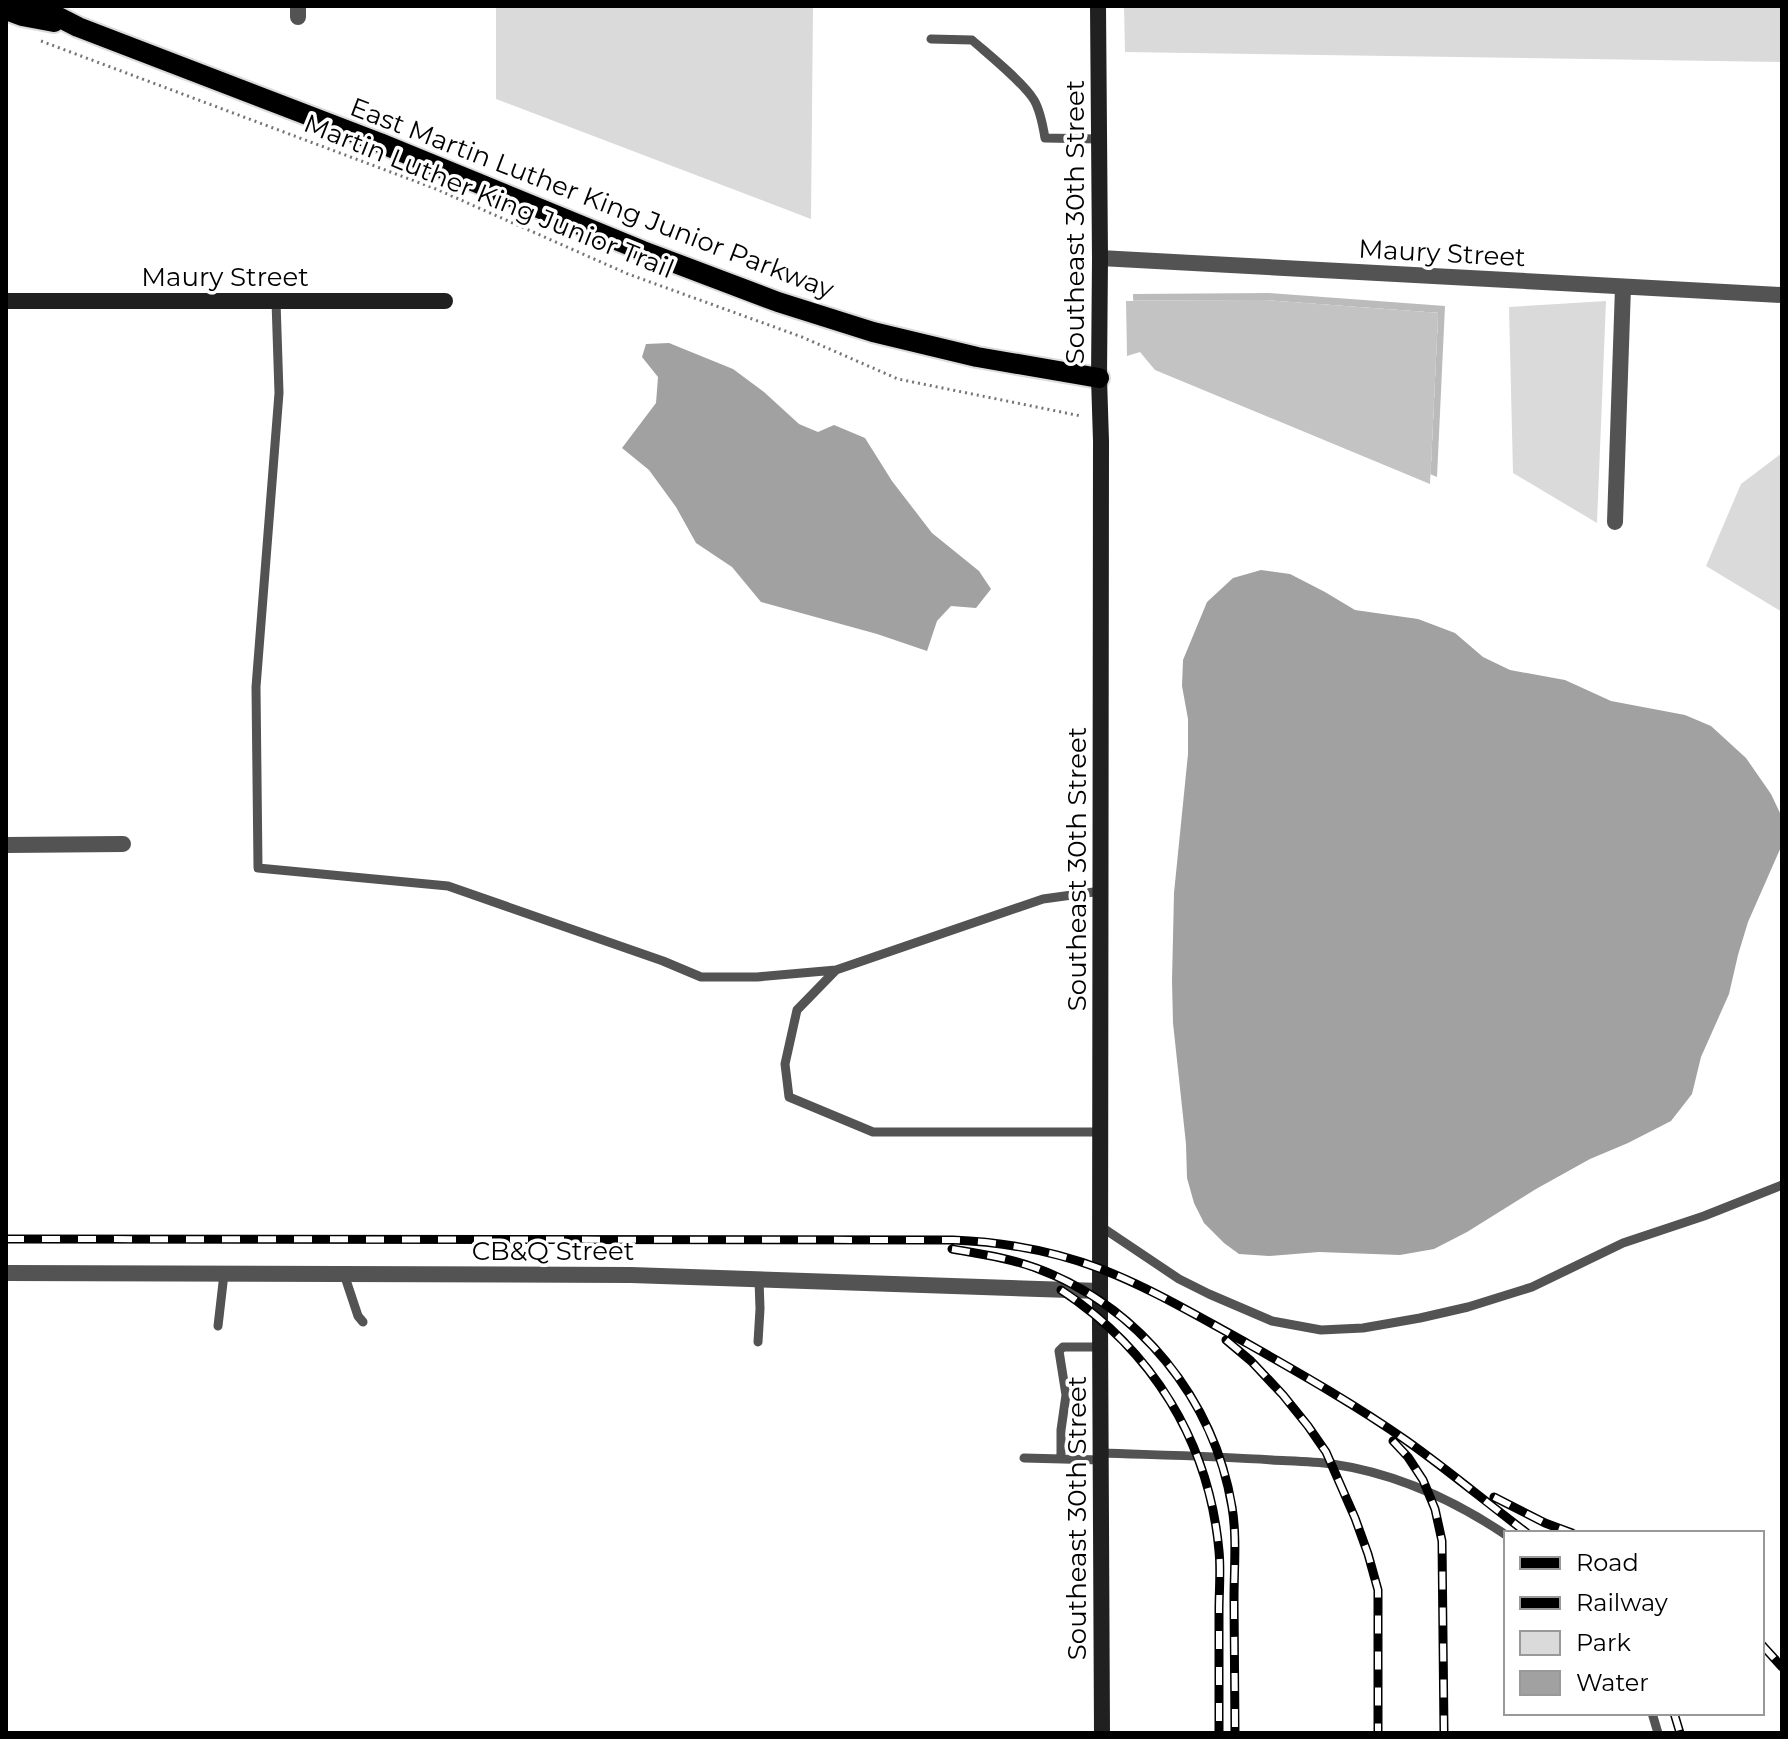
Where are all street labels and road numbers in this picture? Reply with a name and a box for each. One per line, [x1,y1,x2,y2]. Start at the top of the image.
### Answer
street label: Southeast 30th Street [1059,80,1091,364]
street label: East Martin Luther King Junior Parkway [346,91,839,306]
street label: Martin Luther King Junior Trail [299,107,679,285]
street label: Maury Street [1358,233,1526,273]
street label: Maury Street [141,261,309,293]
street label: Southeast 30th Street [1061,727,1093,1011]
street label: CB&Q Street [472,1235,634,1267]
street label: Southeast 30th Street [1061,1376,1093,1660]

